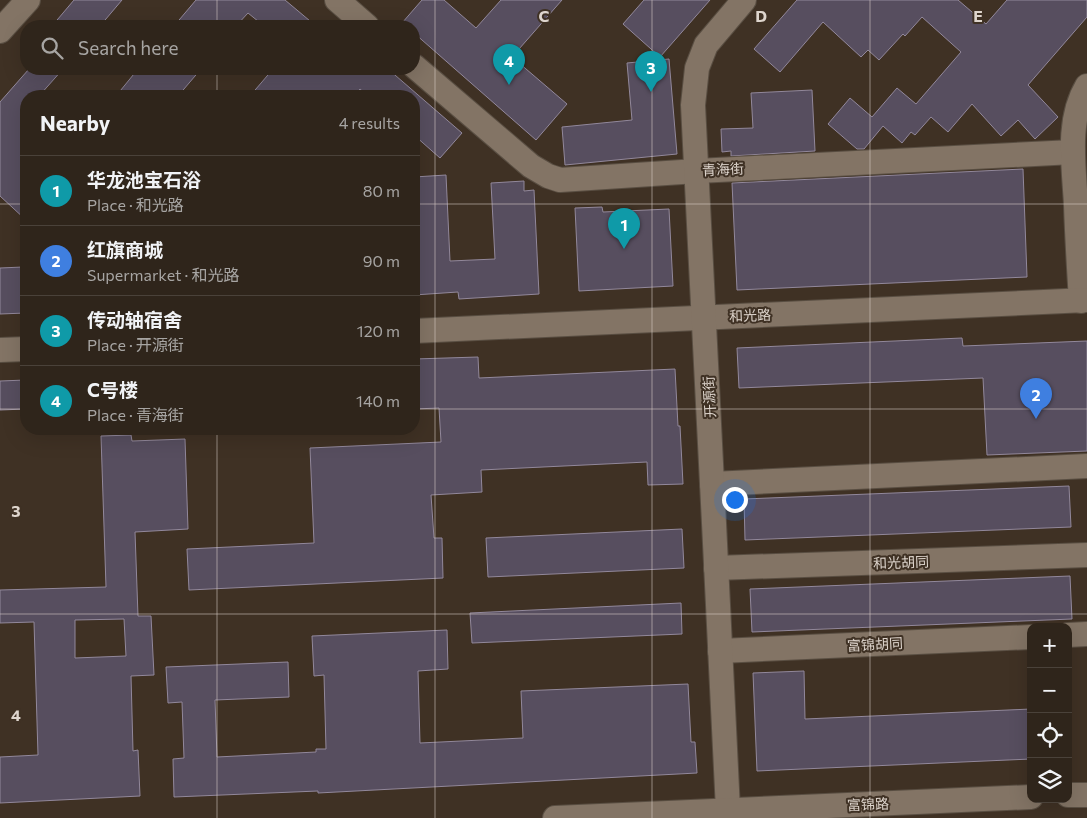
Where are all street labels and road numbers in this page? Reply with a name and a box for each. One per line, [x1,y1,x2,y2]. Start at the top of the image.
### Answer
street label: 青海街 [702,159,744,179]
street label: 和光路 [729,306,771,324]
street label: 开源街 [699,376,719,418]
street label: 和光胡同 [873,553,929,571]
street label: 富锦胡同 [847,634,903,654]
street label: 富锦路 [847,794,889,814]

